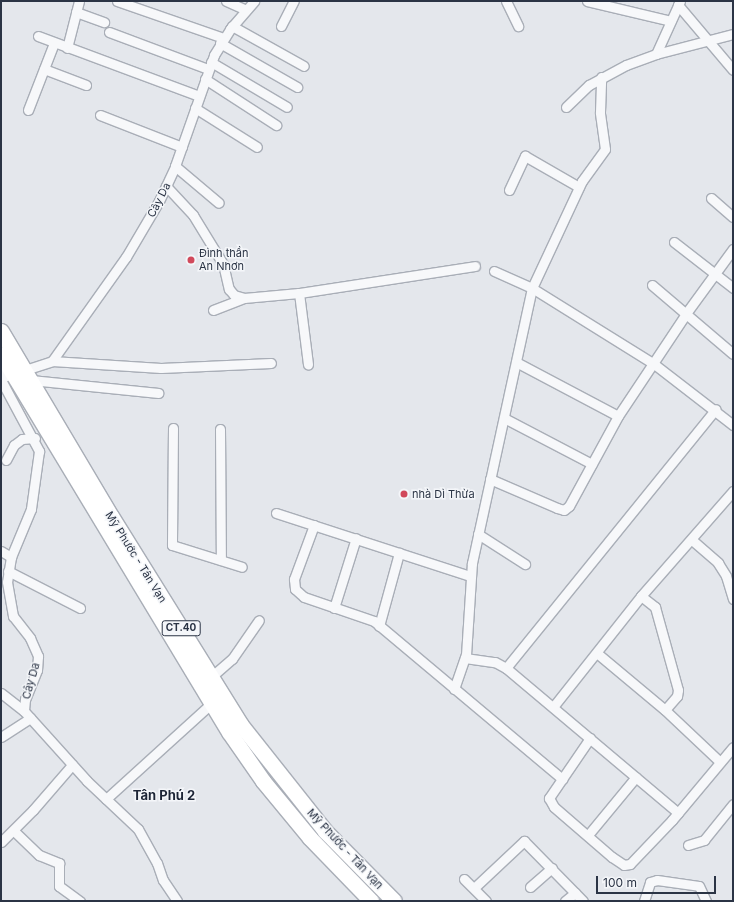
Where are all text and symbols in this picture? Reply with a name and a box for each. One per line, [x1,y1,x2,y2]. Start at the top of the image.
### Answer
street label: Cây Da [145,180,173,220]
place label: Đình thần An Nhơn [199,247,248,273]
marker: Đình thần An Nhơn [186,255,196,265]
place label: nhà Dì Thừa [412,487,475,501]
marker: nhà Dì Thừa [399,489,409,499]
street label: Mỹ Phước - Tân Vạn [103,509,169,605]
road number: CT.40 [161,620,201,636]
street label: Cây Da [19,661,43,701]
district label: Tân Phú 2 [133,787,195,803]
street label: Mỹ Phước - Tân Vạn [304,806,386,892]
scale bar [598,868,718,894]
text: 100 m [603,875,637,890]

